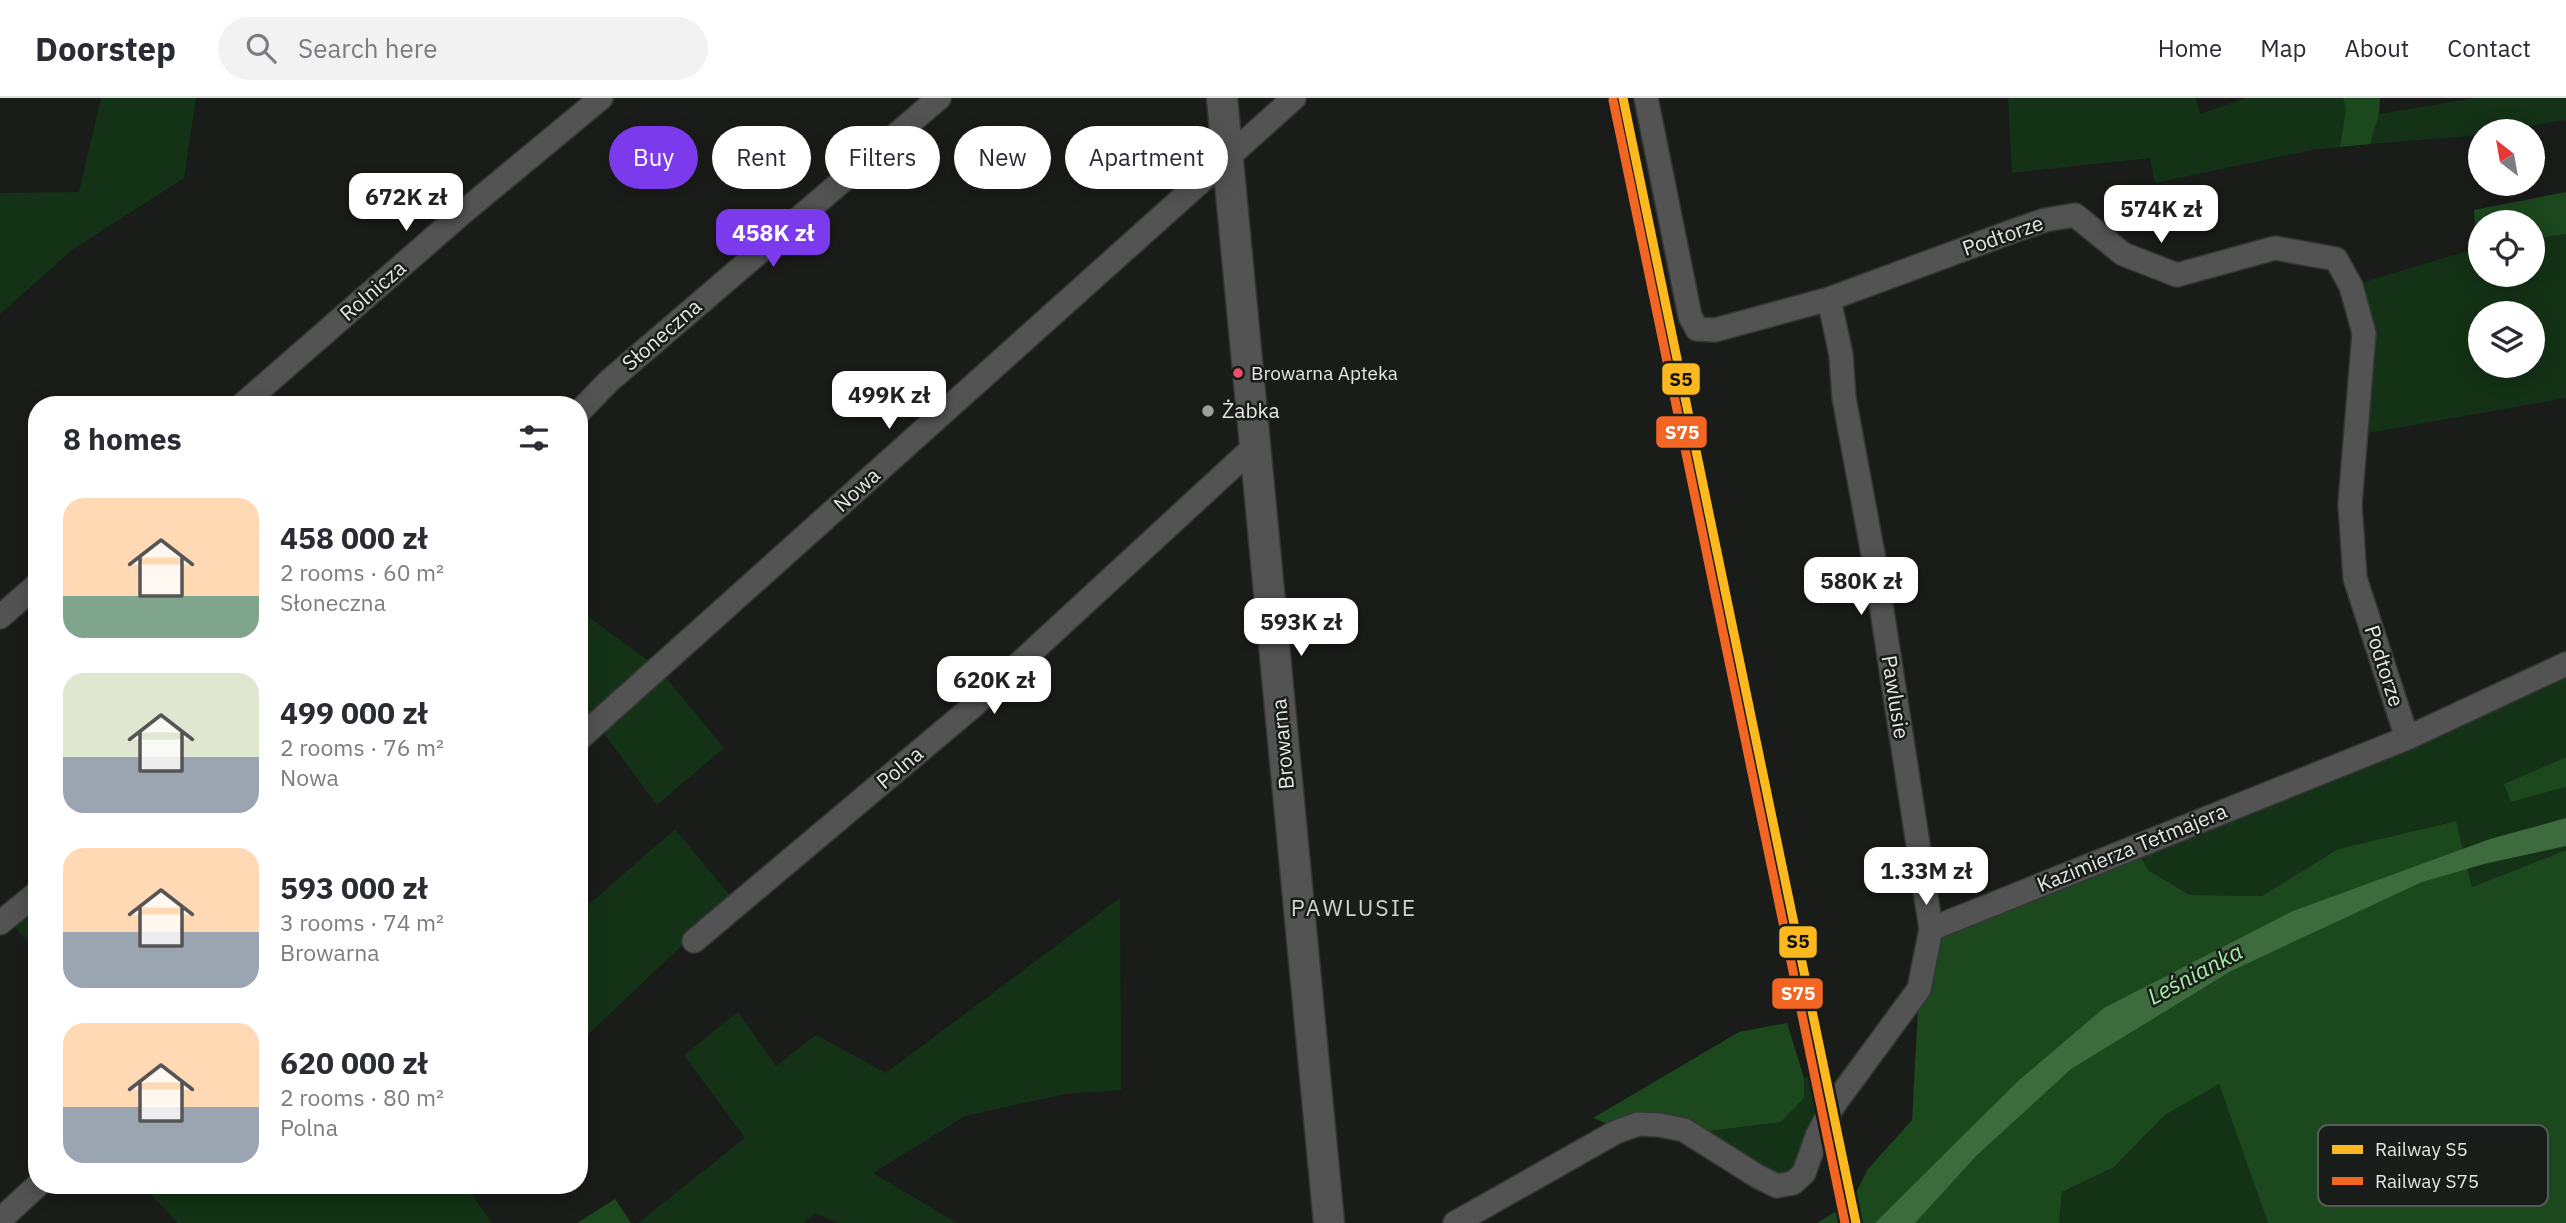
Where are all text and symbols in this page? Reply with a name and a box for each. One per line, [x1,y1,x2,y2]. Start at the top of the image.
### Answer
search box [218,17,708,80]
text: Doorstep [35,27,176,70]
icon: search [242,29,280,67]
text: Search here [298,31,437,65]
text: Home [2158,32,2222,64]
text: Map [2260,32,2306,64]
text: About [2344,32,2409,64]
text: Contact [2447,32,2531,64]
north arrow [2468,119,2544,196]
map controls [2468,119,2545,378]
chip: Buy [609,126,698,189]
chip: Rent [712,126,811,189]
chip: Filters [825,126,940,189]
chip: New [954,126,1051,189]
chip: Apartment [1065,126,1228,189]
pin: 672K zł [341,174,471,233]
text: 672K zł [365,181,447,211]
pin: 574K zł [2096,186,2226,245]
text: 574K zł [2120,193,2202,223]
street label: Podtorze [1958,208,2047,262]
pin: 458K zł [708,209,838,269]
button: locate [2468,210,2545,287]
text: 458K zł [732,217,814,247]
street label: Rolnicza [333,254,411,327]
street label: Słoneczna [616,292,707,377]
button: layers [2468,301,2545,378]
place label: Browarna Apteka [1251,361,1398,385]
line badge: S5 [1661,362,1701,396]
marker: Browarna Apteka [1231,366,1245,380]
text: S5 [1669,367,1693,391]
pin: 499K zł [824,372,954,431]
text: 499K zł [848,379,930,409]
place label: Żabka [1222,396,1280,424]
marker: Żabka [1200,403,1216,419]
line badge: S75 [1655,415,1708,449]
text: 8 homes [63,419,182,458]
icon: filters [515,419,553,457]
text: S75 [1665,420,1699,444]
street label: Nowa [827,461,886,518]
text: 458 000 zł [280,518,427,557]
icon: home [119,526,203,610]
text: 2 rooms · 60 m² [280,557,444,587]
pin: 580K zł [1796,558,1926,617]
text: 580K zł [1820,565,1902,595]
text: Słoneczna [280,587,386,617]
pin: 593K zł [1236,598,1366,658]
text: 593K zł [1260,606,1342,636]
street label: Podtorze [2359,621,2411,710]
street label: Pawlusie [1876,653,1916,741]
pin: 620K zł [929,656,1059,716]
text: 620K zł [953,664,1035,694]
text: 499 000 zł [280,693,427,732]
street label: Browarna [1264,698,1300,791]
icon: home [119,701,203,785]
text: 2 rooms · 76 m² [280,732,444,762]
street label: Polna [870,740,929,795]
text: Nowa [280,762,339,792]
street label: Kazimierza Tetmajera [2032,796,2231,898]
pin: 1.33M zł [1854,848,1998,907]
text: 1.33M zł [1880,855,1972,885]
text: 593 000 zł [280,868,427,907]
icon: home [119,876,203,960]
district label: PAWLUSIE [1291,892,1417,922]
text: 3 rooms · 74 m² [280,907,444,937]
line badge: S5 [1778,925,1818,959]
text: S5 [1786,929,1810,953]
water label: Leśnianka [2142,936,2247,1011]
text: Browarna [280,937,380,967]
line badge: S75 [1771,977,1824,1010]
text: S75 [1781,981,1815,1005]
text: 620 000 zł [280,1043,427,1082]
icon: home [119,1051,203,1135]
text: 2 rooms · 80 m² [280,1082,444,1112]
text: Polna [280,1112,338,1142]
legend [2318,1125,2548,1206]
text: Railway S5 [2375,1137,2468,1161]
text: Railway S75 [2375,1169,2479,1193]

